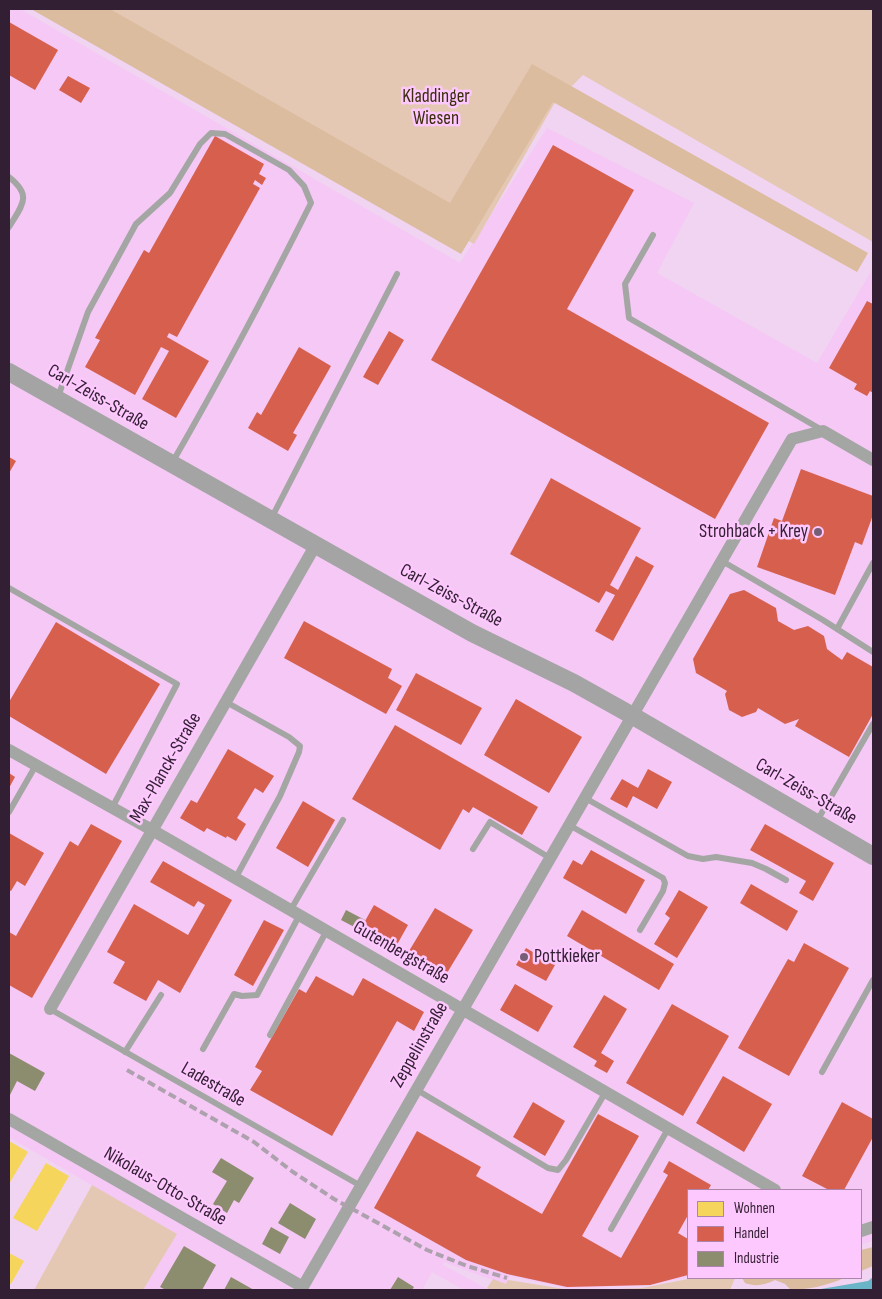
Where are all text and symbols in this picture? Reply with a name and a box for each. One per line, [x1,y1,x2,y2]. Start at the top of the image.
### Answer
park label: Kladdinger Wiesen [402,86,470,130]
street label: Carl-Zeiss-Straße [43,360,153,436]
place label: Strohback + Krey [699,521,808,543]
marker: Strohback + Krey [812,526,824,538]
street label: Carl-Zeiss-Straße [396,559,506,633]
street label: Max-Planck-Straße [125,709,207,827]
street label: Carl-Zeiss-Straße [751,754,861,830]
street label: Gutenbergstraße [349,916,453,990]
place label: Pottkieker [534,946,600,968]
marker: Pottkieker [518,951,530,963]
street label: Zeppelinstraße [386,998,454,1092]
street label: Ladestraße [177,1057,249,1113]
street label: Nikolaus-Otto-Straße [99,1143,231,1231]
legend [687,1189,862,1279]
text: Wohnen [734,1199,775,1218]
text: Handel [734,1224,769,1243]
text: Industrie [734,1249,779,1268]

